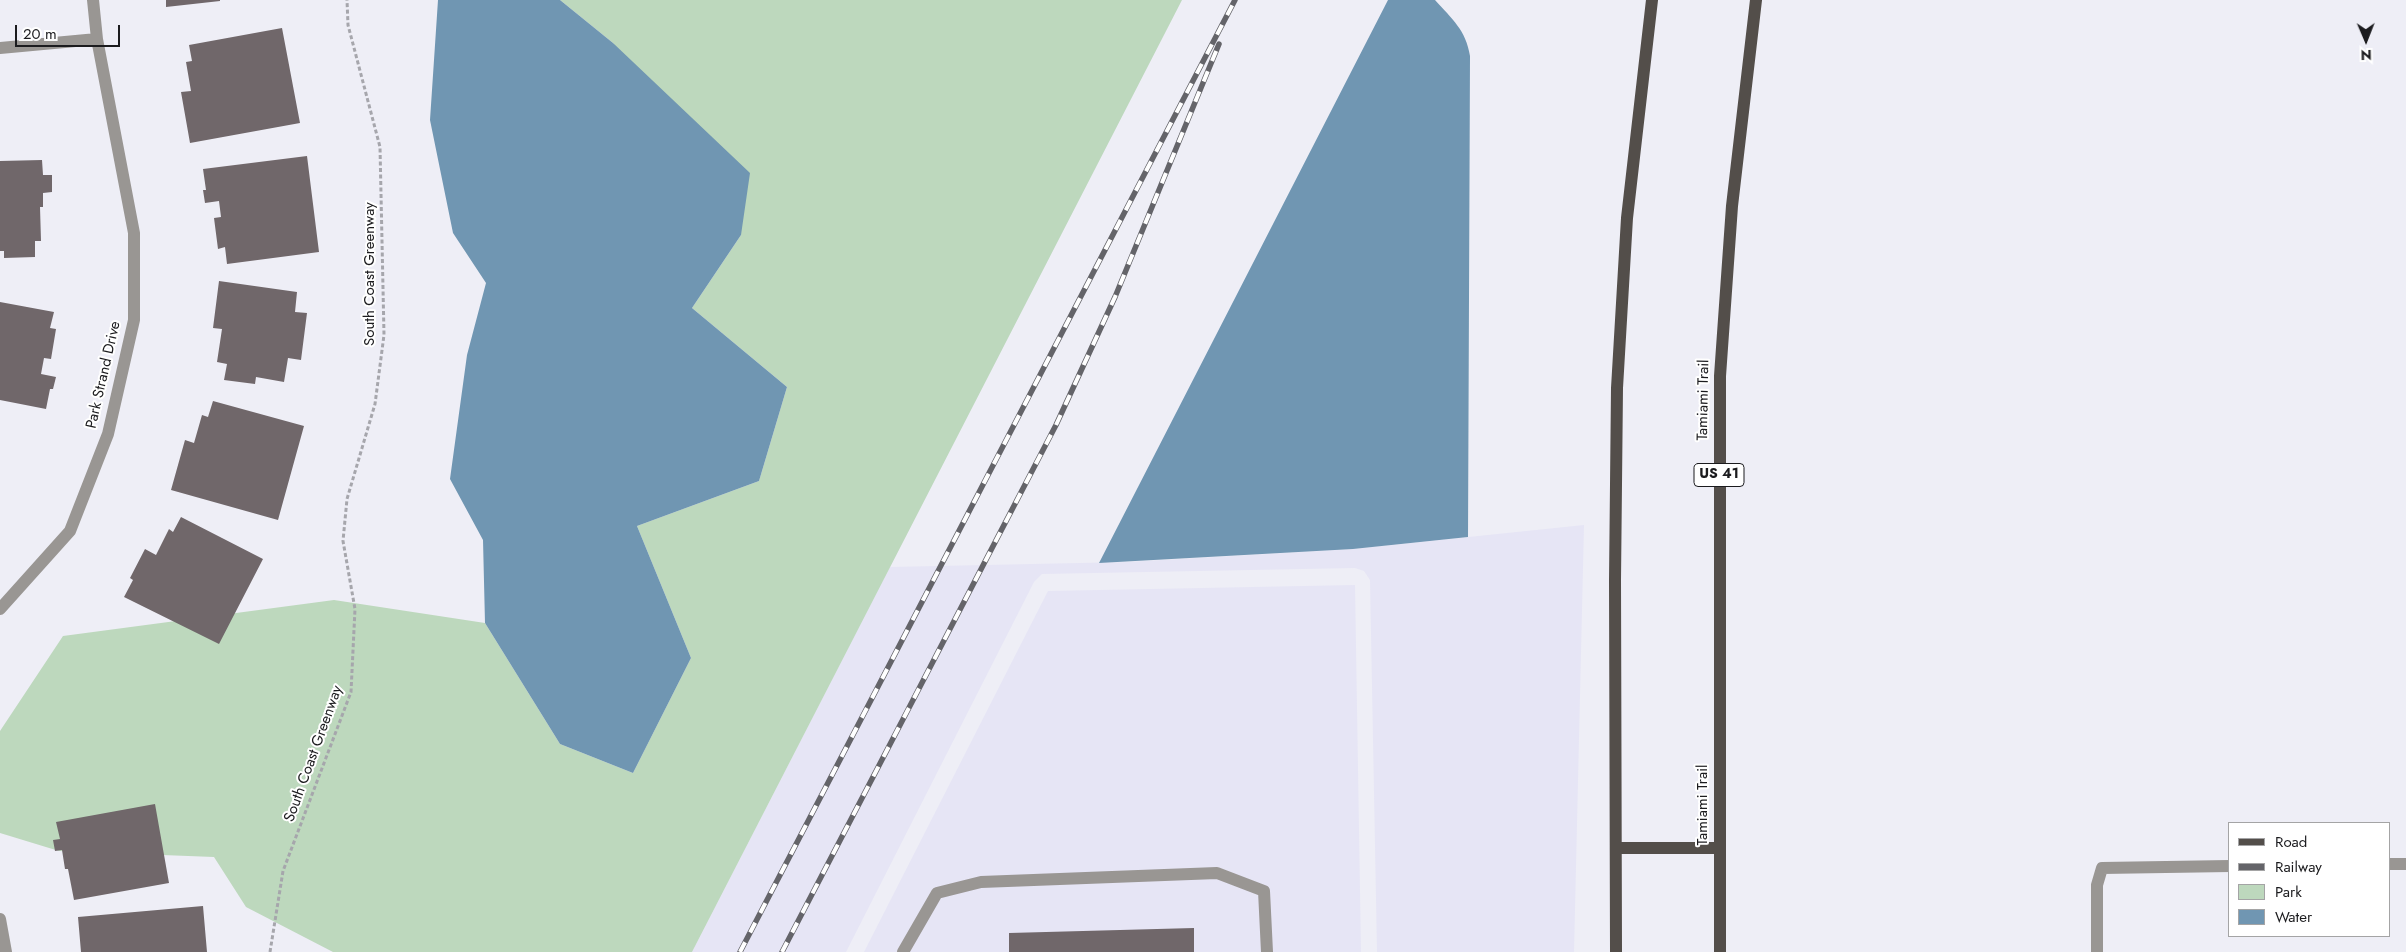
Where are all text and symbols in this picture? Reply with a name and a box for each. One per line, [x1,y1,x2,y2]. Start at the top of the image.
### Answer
scale bar [18,15,122,47]
north arrow [2341,15,2391,65]
text: 20 m [23,23,57,45]
text: N [2361,45,2372,65]
street label: South Coast Greenway [361,202,379,346]
street label: Park Strand Drive [83,320,125,430]
street label: Tamiami Trail [1694,359,1714,441]
road number: US 41 [1694,464,1744,486]
street label: South Coast Greenway [281,683,347,825]
street label: Tamiami Trail [1694,764,1712,846]
legend [2228,822,2391,937]
text: Road [2275,831,2307,853]
text: Railway [2275,856,2322,878]
text: Park [2275,881,2302,903]
text: Water [2275,906,2312,928]

